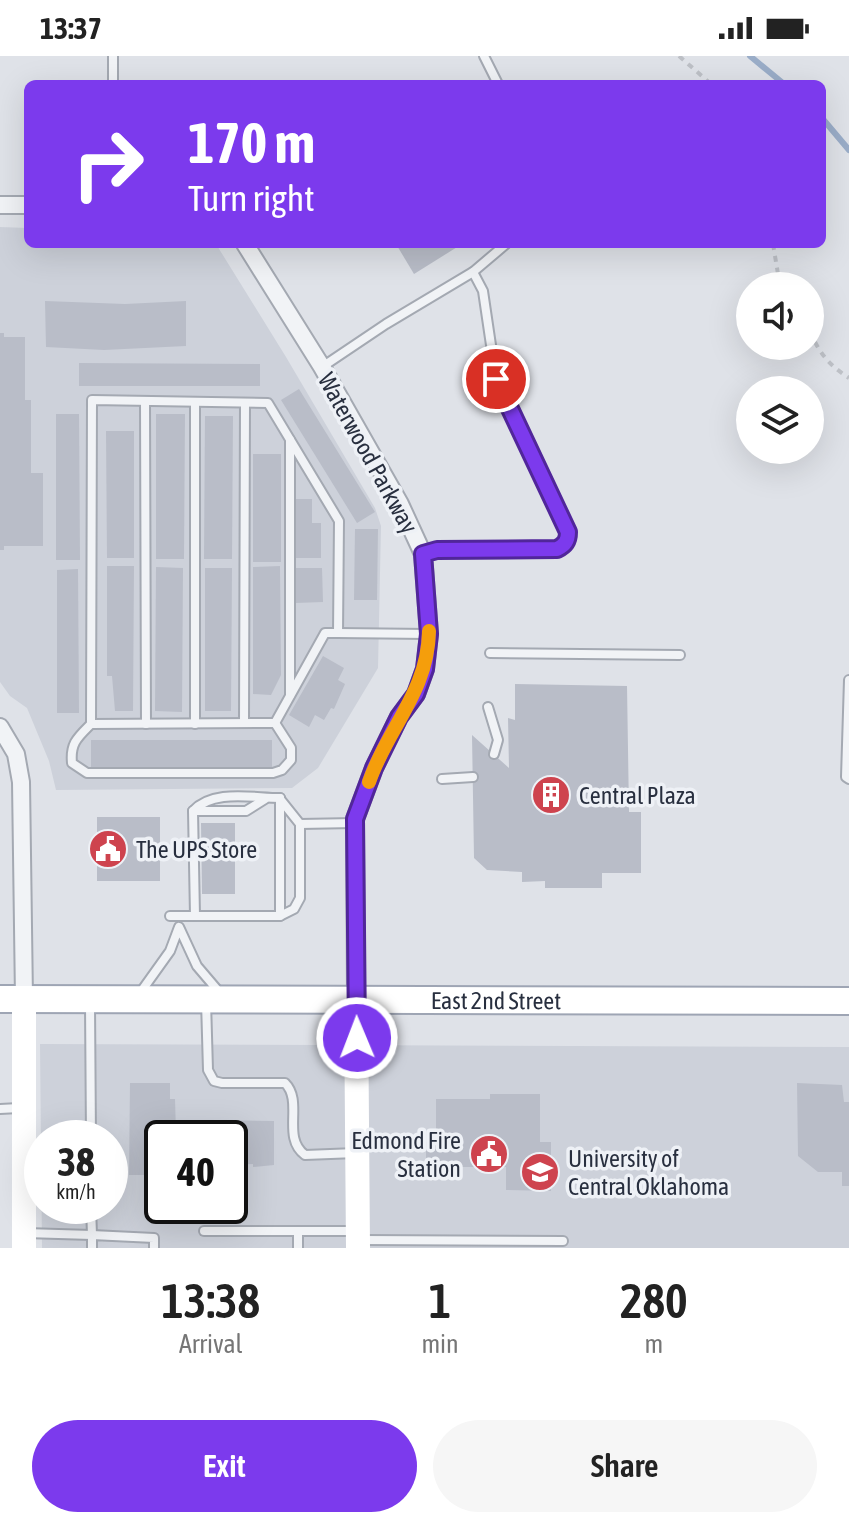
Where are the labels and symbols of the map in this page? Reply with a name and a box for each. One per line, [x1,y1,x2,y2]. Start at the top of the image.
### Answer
pin [462,345,530,413]
street label: Waterwood Parkway [313,368,423,538]
building icon: Central Plaza [530,774,572,816]
place label: Central Plaza [579,782,696,809]
public building icon: The UPS Store [87,828,129,870]
place label: The UPS Store [136,836,257,863]
street label: East 2nd Street [431,987,561,1014]
position arrow [315,996,399,1080]
speed limit sign: 40 [144,1120,248,1224]
place label: Edmond Fire Station [351,1127,461,1182]
public building icon: Edmond Fire Station [468,1133,510,1175]
place label: University of Central Oklahoma [568,1145,729,1200]
school or university icon: University of Central Oklahoma [519,1151,561,1193]

